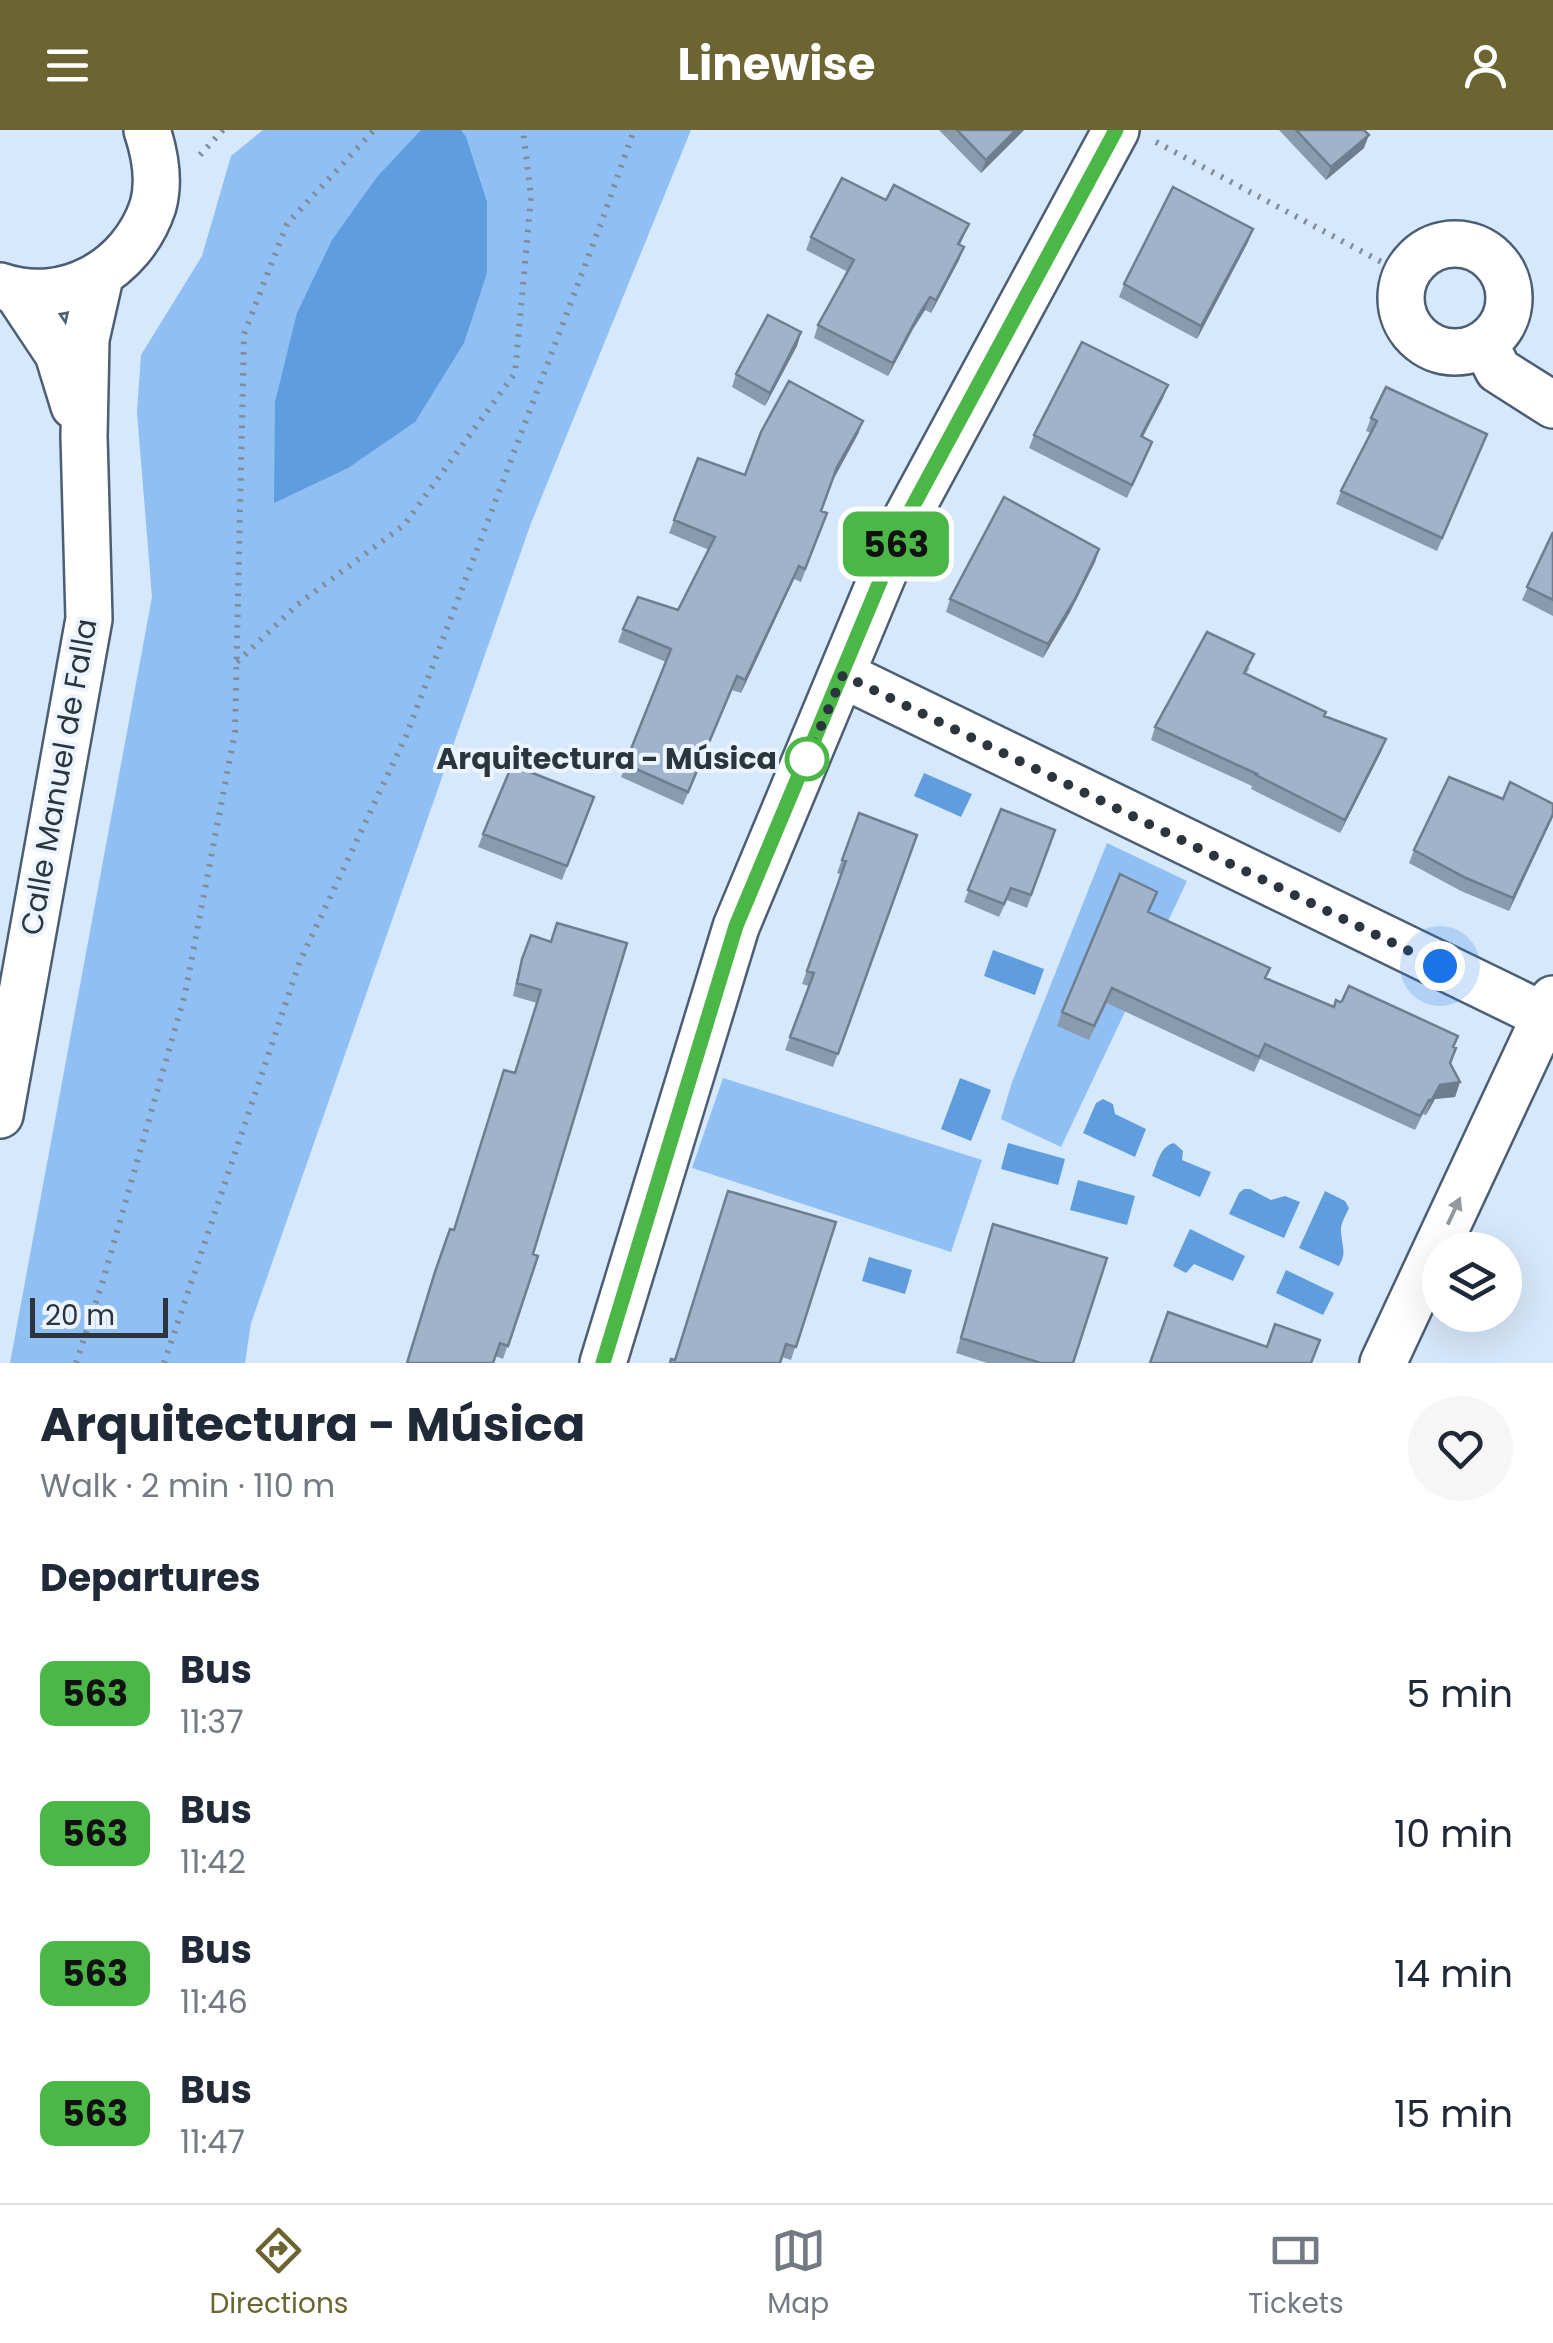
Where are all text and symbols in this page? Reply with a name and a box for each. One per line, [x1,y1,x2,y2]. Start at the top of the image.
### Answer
text: Linewise [678,33,875,96]
icon: menu [40,38,95,93]
icon: person [1458,38,1513,93]
line badge: 563 [838,512,954,576]
text: 563 [863,520,929,569]
street label: Calle Manuel de Falla [9,615,108,939]
place label: Arquitectura - Música [436,737,777,780]
marker: Arquitectura - Música [786,738,828,780]
your location [1415,941,1465,991]
one-way arrow [1446,1196,1463,1225]
map controls [1422,1232,1522,1332]
button: layers [1422,1232,1522,1332]
scale bar [30,1293,168,1338]
text: 20 m [45,1296,115,1335]
text: Arquitectura - Música [40,1391,585,1458]
button: heart [1408,1396,1513,1501]
text: Walk · 2 min · 110 m [40,1463,335,1508]
text: Departures [40,1551,261,1604]
text: Bus [180,1643,252,1696]
text: 5 min [1406,1667,1513,1720]
text: 563 [62,1669,128,1718]
text: 11:37 [180,1699,244,1744]
text: Bus [180,1783,252,1836]
text: 10 min [1394,1807,1513,1860]
text: 563 [62,1809,128,1858]
text: 11:42 [180,1839,246,1884]
text: Bus [180,1923,252,1976]
text: 14 min [1394,1947,1513,2000]
text: 563 [62,1949,128,1998]
text: 11:46 [180,1979,248,2024]
text: Bus [180,2063,252,2116]
text: 15 min [1394,2087,1513,2140]
text: 563 [62,2089,128,2138]
text: 11:47 [180,2119,245,2164]
tab: Directions [209,2223,348,2325]
tab: Map [767,2223,829,2325]
tab: Tickets [1248,2223,1344,2325]

